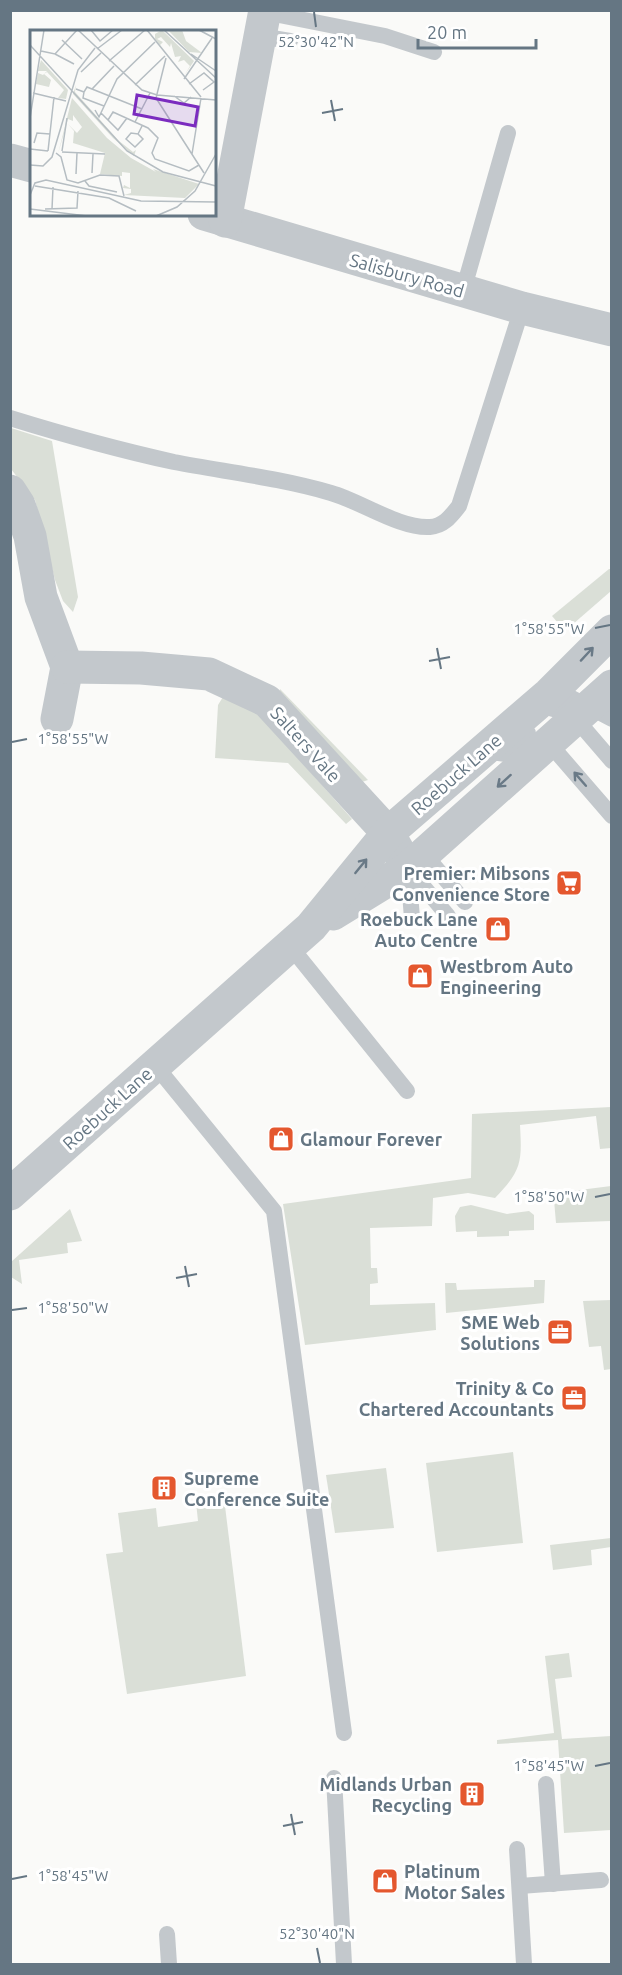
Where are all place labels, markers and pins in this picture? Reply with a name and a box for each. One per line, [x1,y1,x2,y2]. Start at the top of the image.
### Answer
place label: Premier: Mibsons Convenience Store [392,863,550,904]
supermarket icon: Premier: Mibsons Convenience Store [554,868,584,898]
place label: Roebuck Lane Auto Centre [360,909,478,950]
shop icon: Roebuck Lane Auto Centre [483,914,513,944]
place label: Westbrom Auto Engineering [440,956,573,997]
shop icon: Westbrom Auto Engineering [405,961,435,991]
shop icon: Glamour Forever [266,1124,296,1154]
place label: Glamour Forever [300,1129,443,1149]
place label: SME Web Solutions [460,1312,540,1353]
office icon: SME Web Solutions [545,1317,575,1347]
place label: Trinity & Co Chartered Accountants [359,1378,554,1419]
office icon: Trinity & Co Chartered Accountants [559,1383,589,1413]
place label: Supreme Conference Suite [184,1468,329,1509]
building icon: Supreme Conference Suite [149,1473,179,1503]
place label: Midlands Urban Recycling [320,1774,452,1815]
building icon: Midlands Urban Recycling [457,1779,487,1809]
place label: Platinum Motor Sales [404,1861,505,1902]
shop icon: Platinum Motor Sales [370,1866,400,1896]

